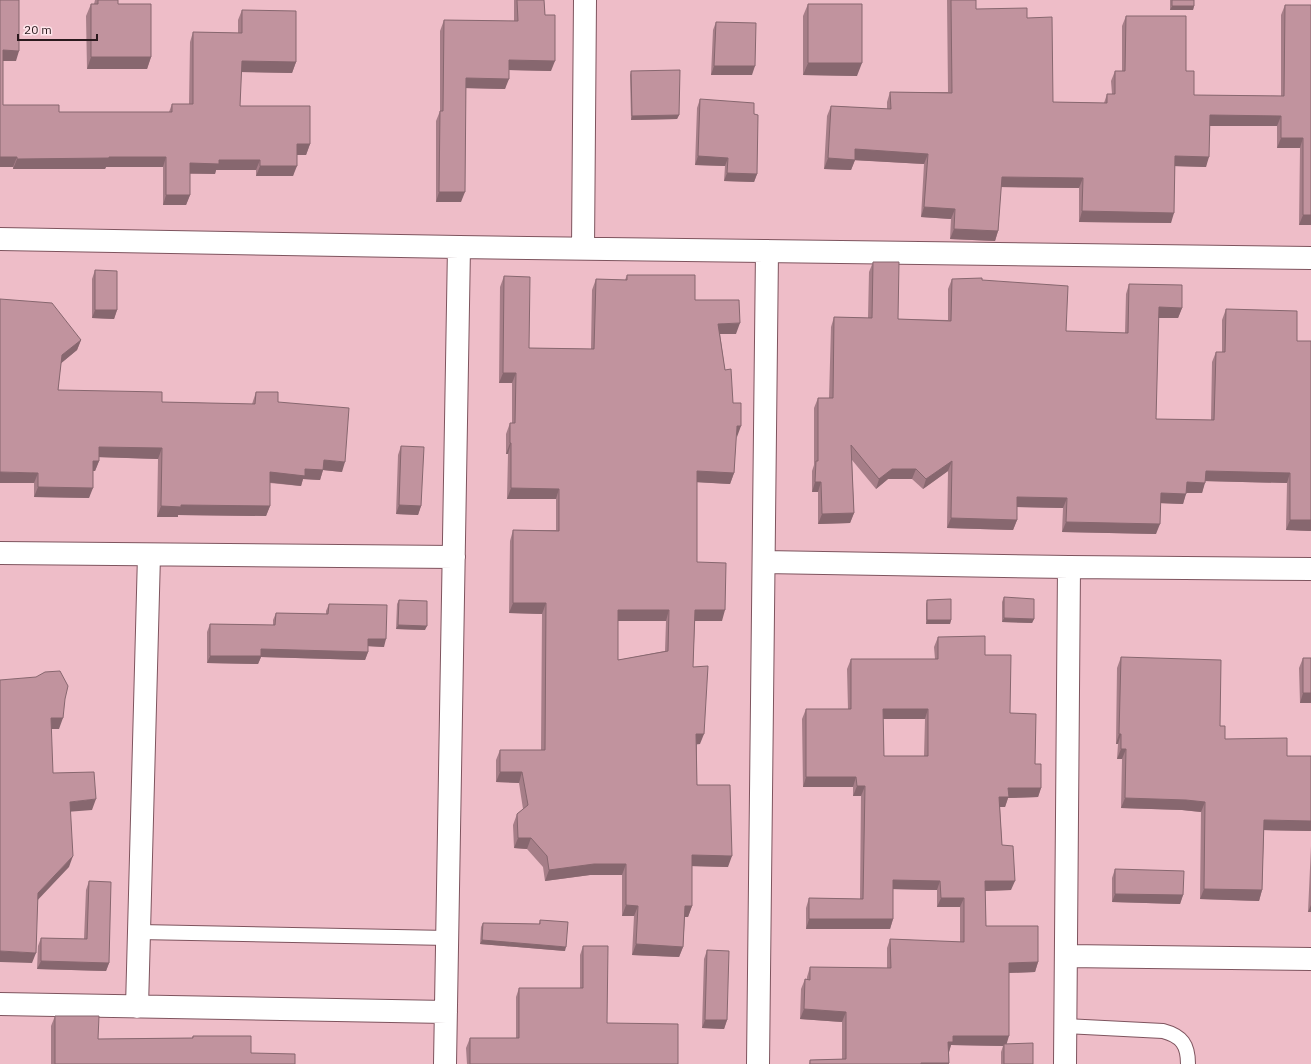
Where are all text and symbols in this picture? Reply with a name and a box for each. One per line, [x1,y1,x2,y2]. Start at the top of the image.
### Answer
scale bar [18,16,97,42]
text: 20 m [24,22,52,37]

